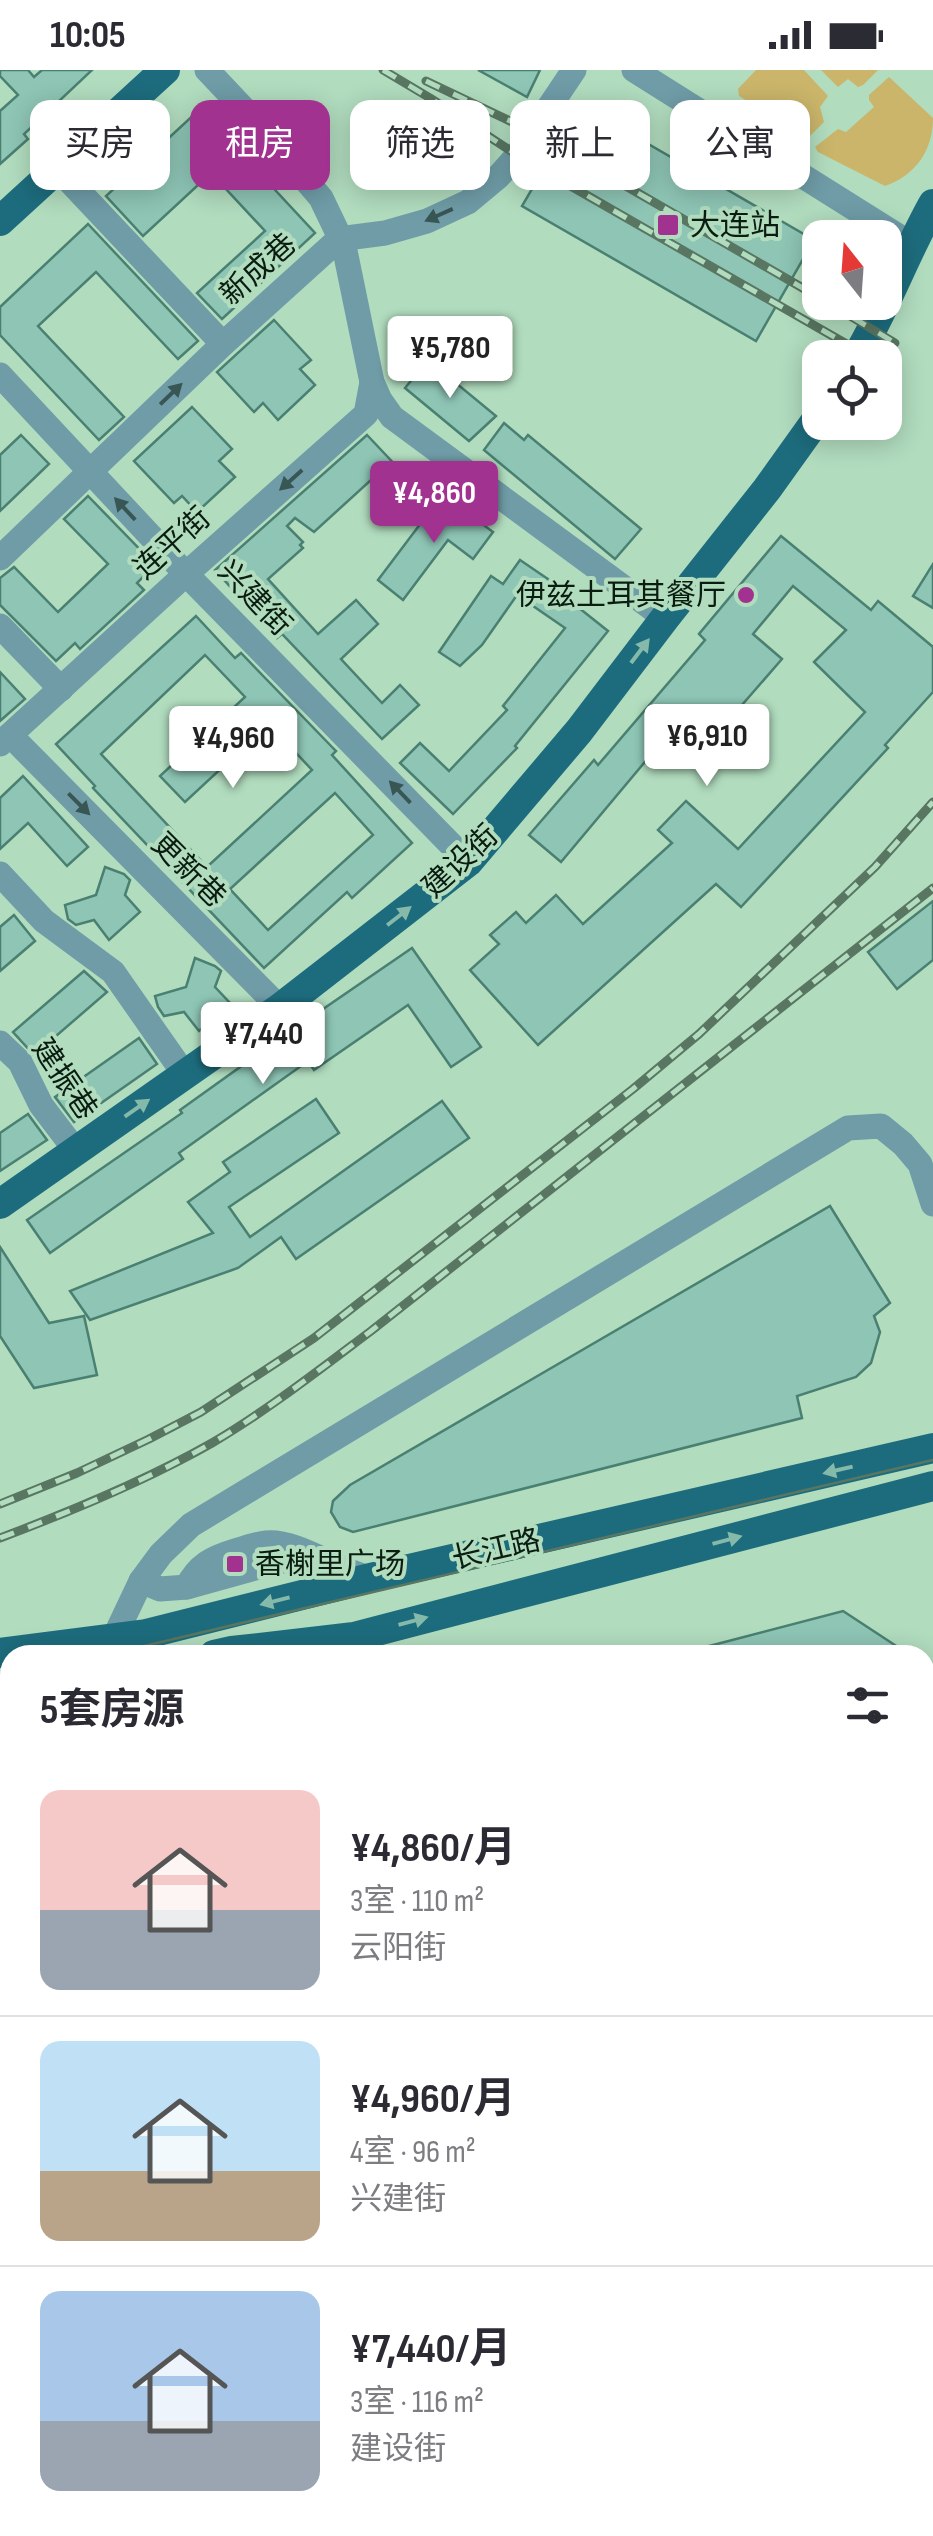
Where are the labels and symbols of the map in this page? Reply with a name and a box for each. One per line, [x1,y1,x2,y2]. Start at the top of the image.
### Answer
one-way arrow [424,207,454,223]
place label: 大连站 [690,208,780,244]
marker: 大连站 [655,212,681,238]
north arrow [802,220,902,320]
street label: 新成巷 [213,226,304,313]
pin: ¥5,780 [369,316,531,401]
one-way arrow [159,383,183,406]
pin: ¥4,860 [353,461,515,546]
one-way arrow [279,469,304,491]
one-way arrow [114,497,137,521]
street label: 连平街 [127,500,218,587]
street label: 兴建街 [210,554,298,644]
place label: 伊兹土耳其餐厅 [516,578,726,614]
marker: 伊兹土耳其餐厅 [735,584,757,606]
one-way arrow [629,638,649,664]
pin: ¥6,910 [626,704,788,789]
pin: ¥4,960 [152,706,314,791]
one-way arrow [389,781,412,805]
one-way arrow [66,792,90,816]
street label: 建设街 [415,818,506,906]
street label: 更新巷 [144,826,233,915]
one-way arrow [386,906,412,926]
pin: ¥7,440 [182,1002,344,1087]
street label: 建振巷 [24,1032,104,1127]
one-way arrow [124,1099,150,1118]
one-way arrow [822,1463,853,1478]
street label: 长江路 [448,1522,544,1578]
one-way arrow [712,1532,743,1547]
place label: 香榭里广场 [255,1547,405,1583]
marker: 香榭里广场 [224,1553,246,1575]
one-way arrow [259,1594,290,1610]
one-way arrow [398,1613,429,1629]

